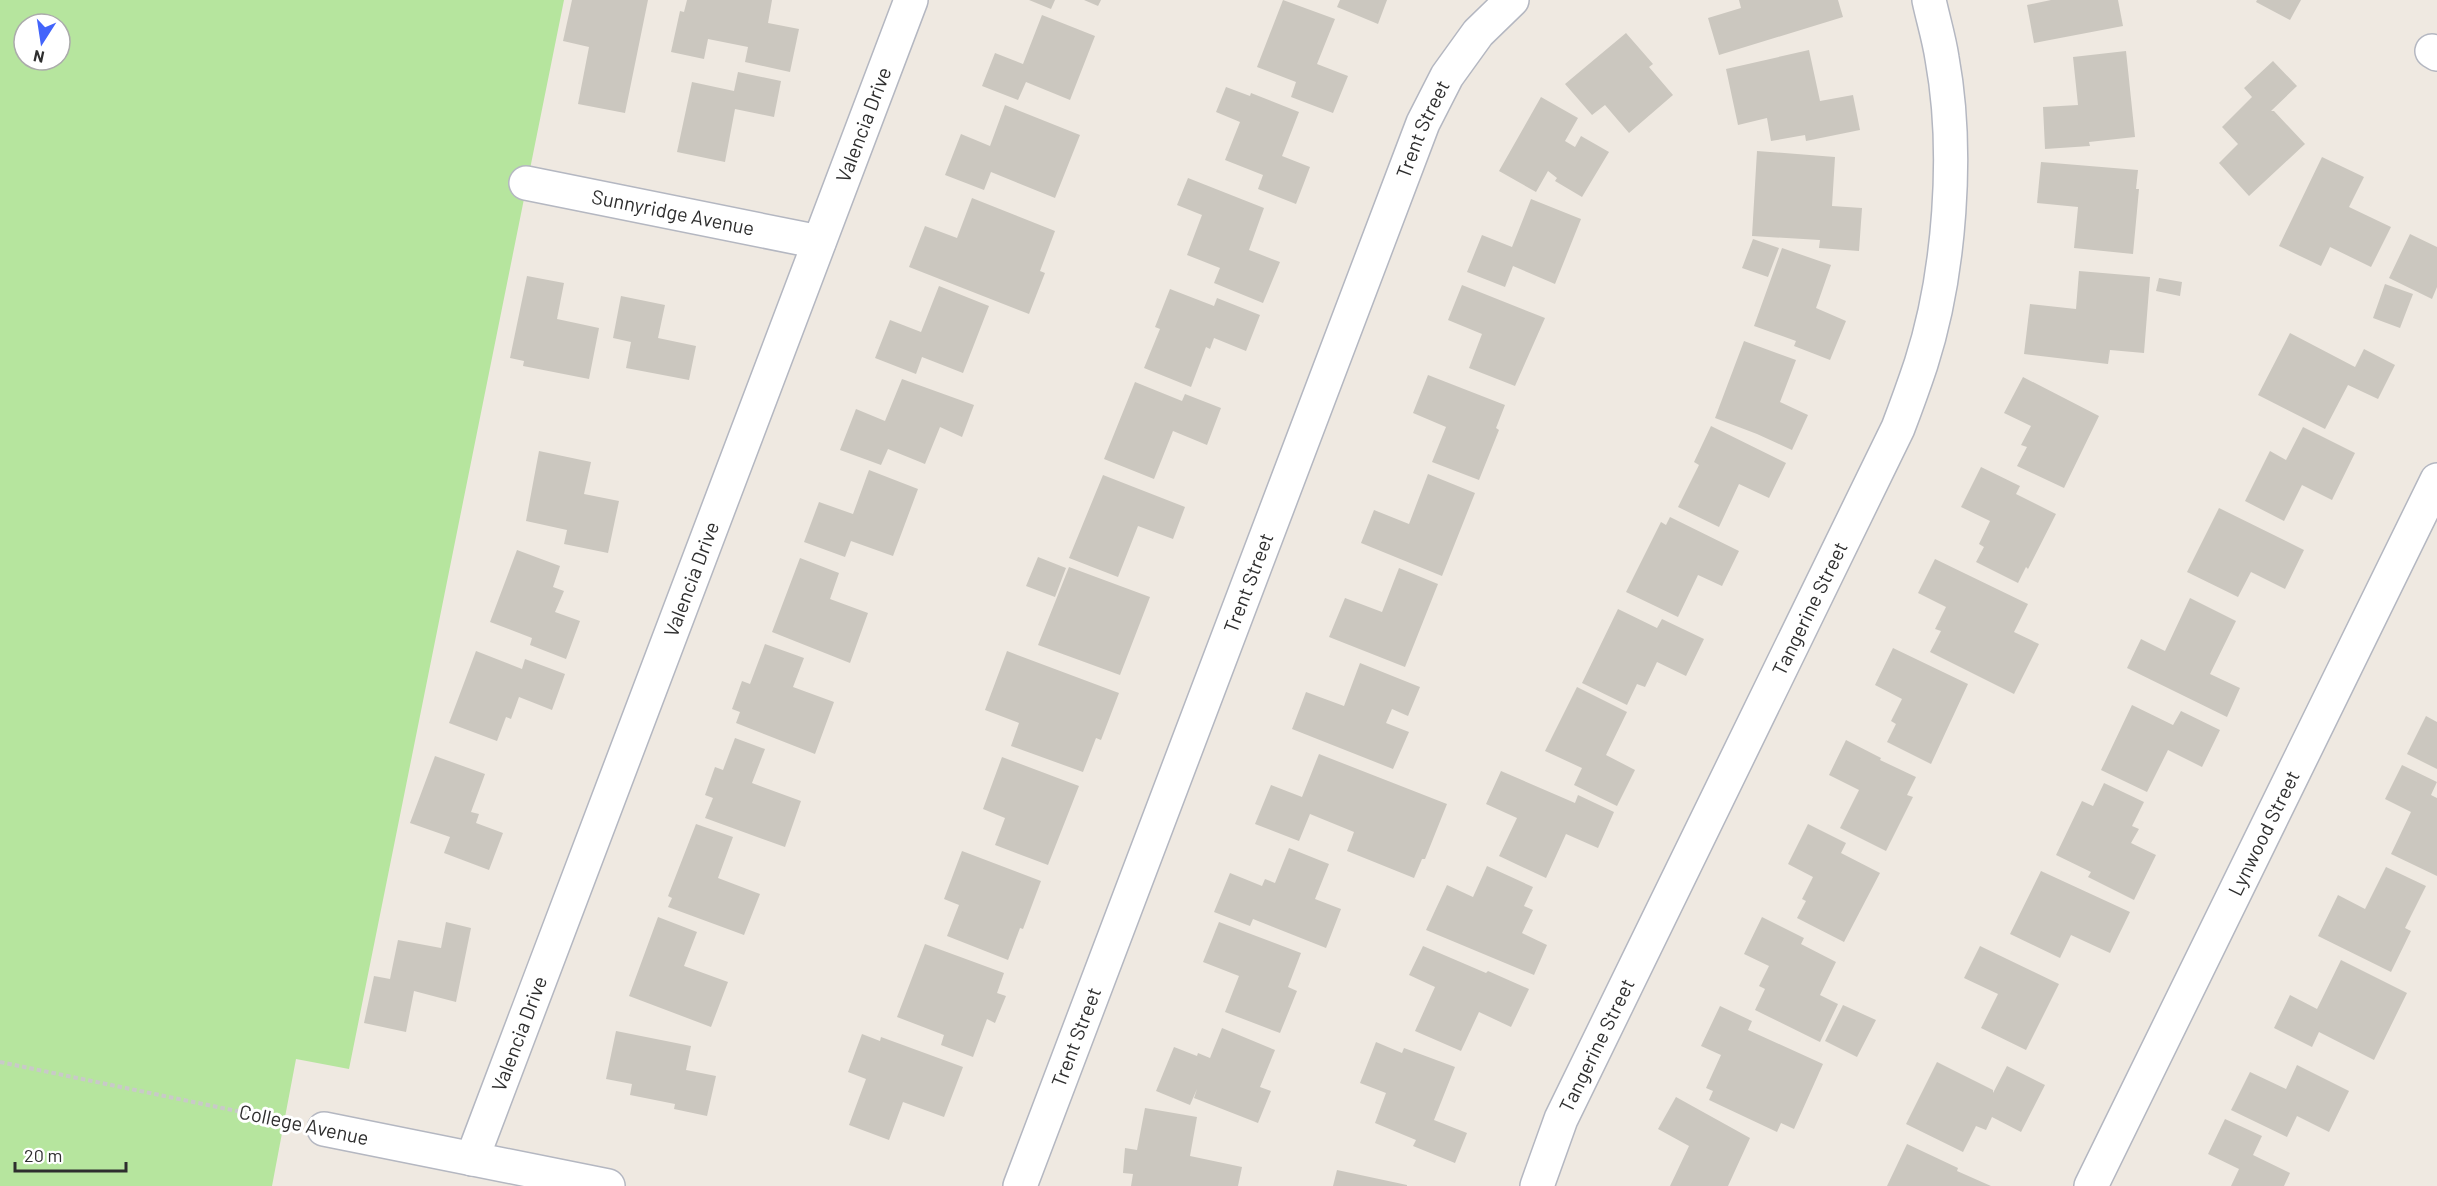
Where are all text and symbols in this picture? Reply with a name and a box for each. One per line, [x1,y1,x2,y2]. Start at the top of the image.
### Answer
north arrow [12,12,72,72]
text: N [32,47,46,68]
street label: Valencia Drive [830,63,896,185]
street label: Trent Street [1390,76,1454,181]
street label: Sunnyridge Avenue [590,184,757,240]
street label: Valencia Drive [658,518,723,640]
street label: Trent Street [1218,529,1278,636]
street label: Tangerine Street [1766,537,1852,679]
street label: Lynwood Street [2222,766,2304,899]
street label: Valencia Drive [486,972,551,1094]
street label: Tangerine Street [1553,974,1639,1116]
street label: Trent Street [1046,984,1105,1090]
street label: College Avenue [237,1099,371,1149]
scale bar [15,1135,126,1173]
text: 20 m [24,1144,62,1166]

